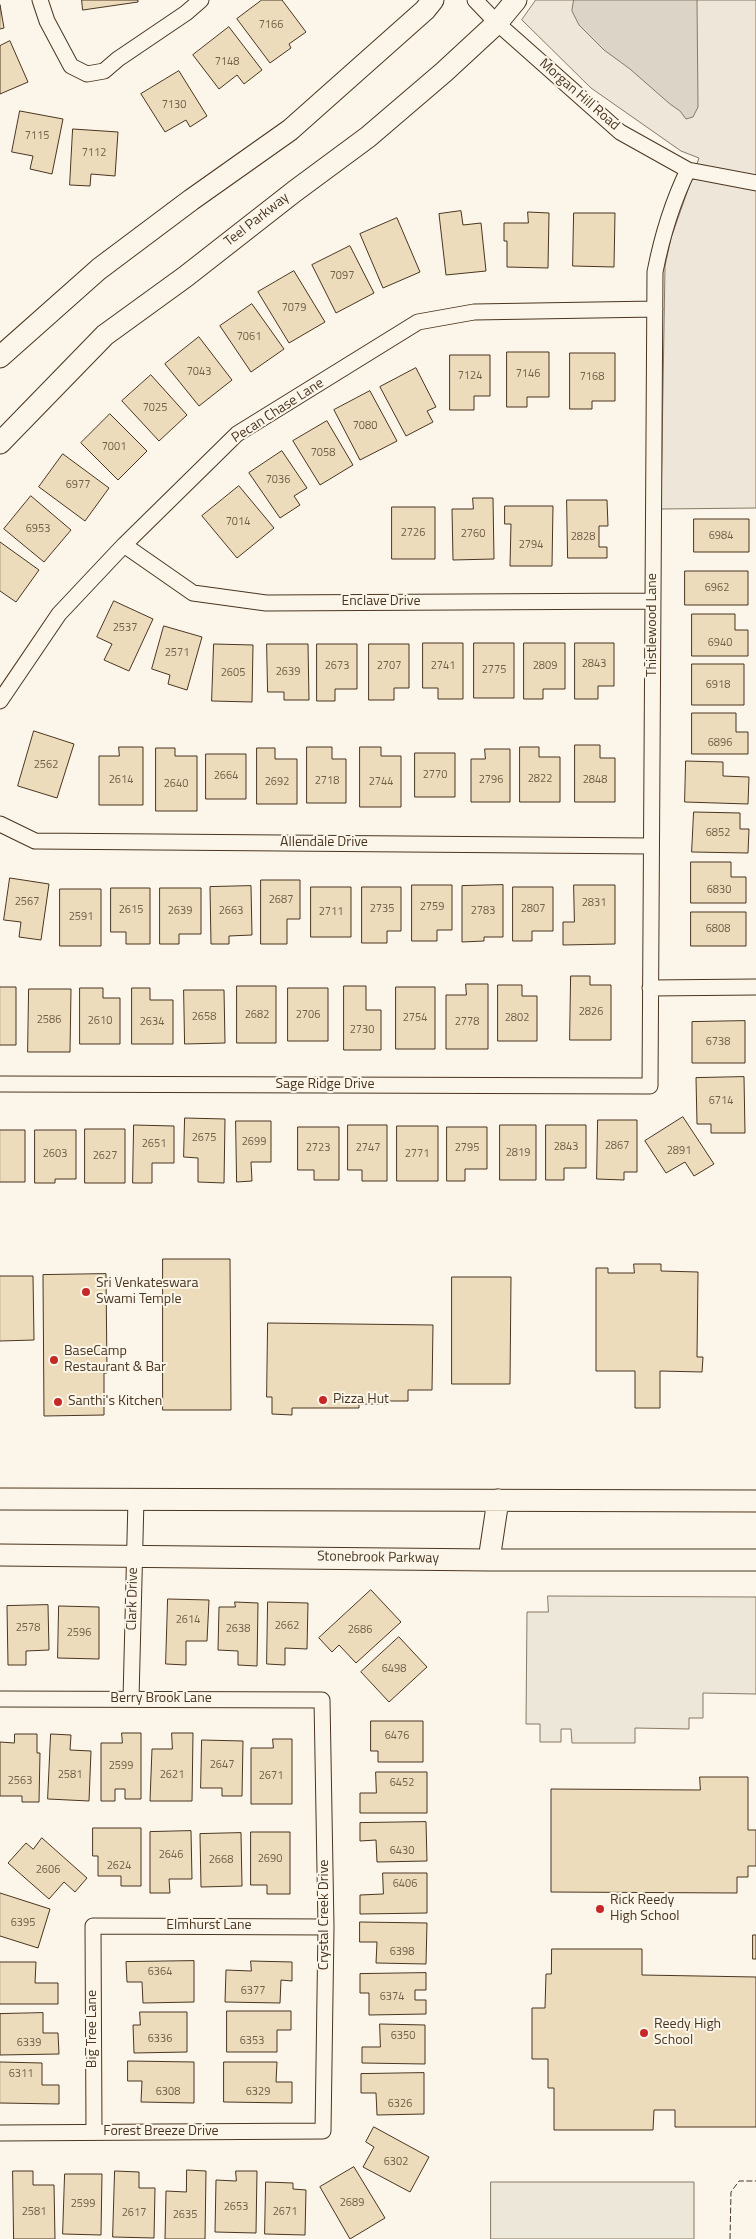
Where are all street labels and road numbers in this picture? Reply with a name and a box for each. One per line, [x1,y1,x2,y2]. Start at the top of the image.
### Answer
street label: Morgan Hill Road [535,56,623,134]
street label: Teel Parkway [221,189,293,251]
street label: Pecan Chase Lane [229,375,327,447]
street label: Thistlewood Lane [645,573,661,677]
street label: Enclave Drive [342,594,420,610]
street label: Allendale Drive [280,835,368,851]
street label: Sage Ridge Drive [275,1077,375,1093]
street label: Stonebrook Parkway [317,1549,439,1567]
street label: Clark Drive [124,1567,142,1631]
street label: Berry Brook Lane [110,1691,212,1707]
street label: Crystal Creek Drive [317,1860,333,1970]
street label: Elmhurst Lane [166,1918,252,1934]
street label: Big Tree Lane [85,1990,101,2068]
street label: Forest Breeze Drive [103,2124,219,2140]

